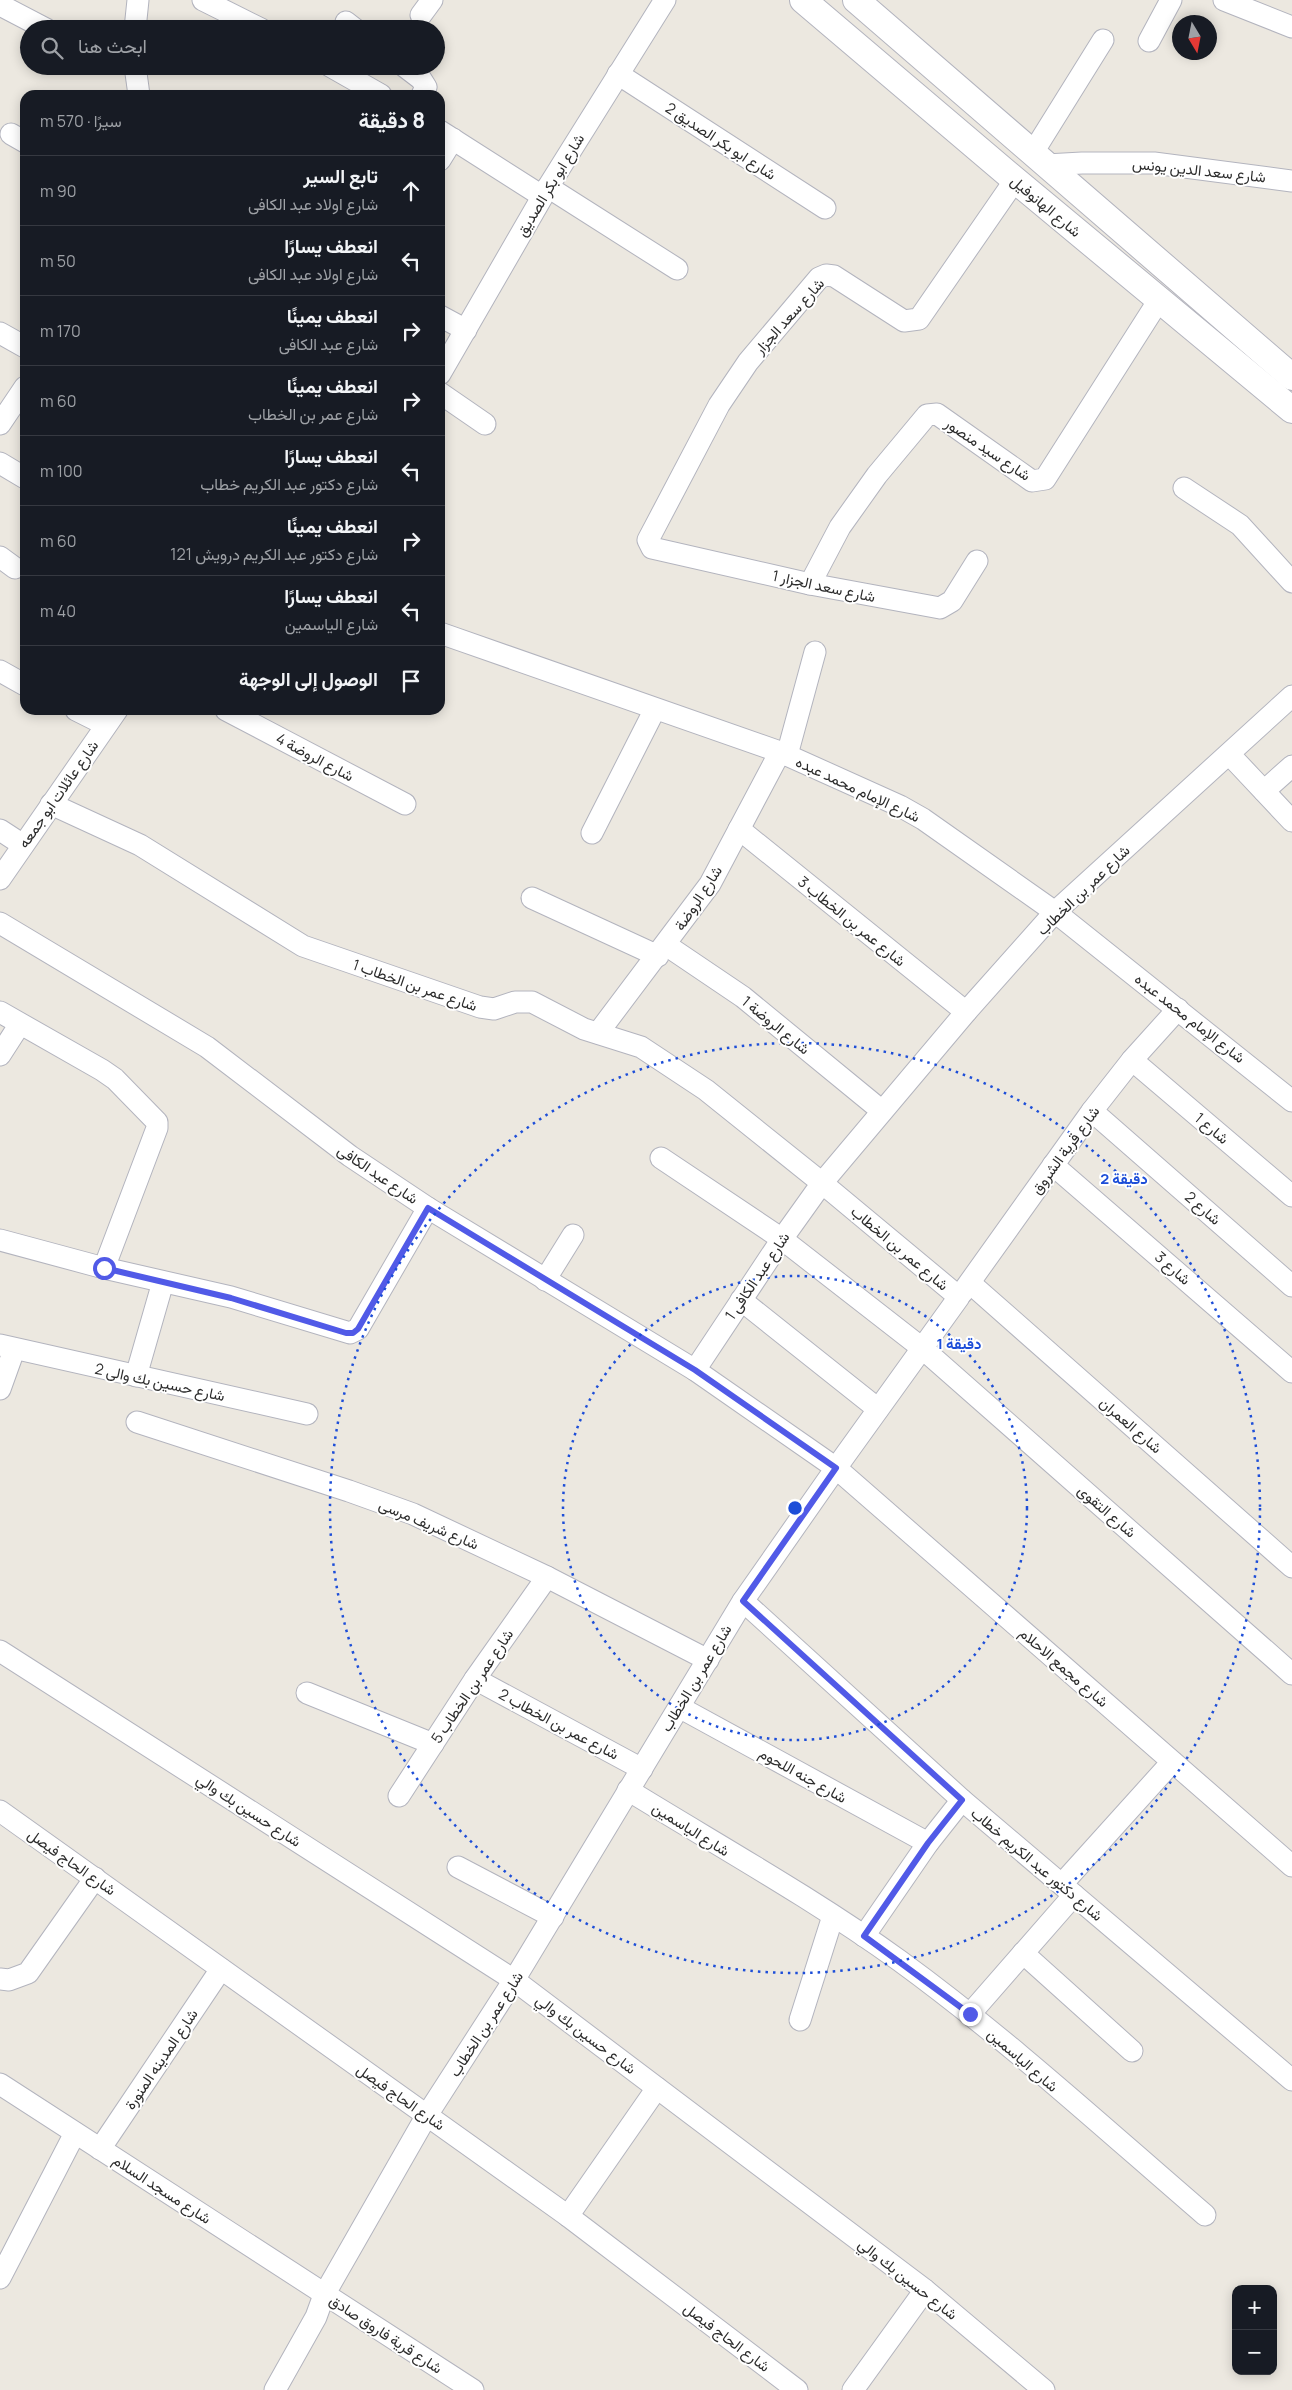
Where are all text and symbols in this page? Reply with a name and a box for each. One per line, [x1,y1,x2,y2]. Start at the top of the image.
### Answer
north arrow [1172,15,1217,60]
search box [20,20,445,75]
text: ابحث هنا [78,33,147,59]
icon: search [38,34,66,62]
street label: شارع ابو بكر الصديق 2 [661,97,781,186]
text: 8 دقيقة [358,106,425,134]
text: سيرًا · 570 m [40,110,122,132]
street label: شارع ابو بكر الصديق [511,130,590,241]
street label: شارع سعد الدين يونس [1131,153,1267,188]
text: تابع السير [303,163,378,189]
street label: شارع الهانوفيل [1006,170,1086,243]
icon: ahead [397,177,425,205]
text: 90 m [40,180,76,202]
text: شارع اولاد عبد الكافى [248,193,378,215]
text: انعطف يسارًا [284,233,378,259]
icon: left [397,247,425,275]
text: 50 m [40,250,76,272]
text: شارع اولاد عبد الكافى [248,263,378,285]
street label: شارع سعد الجزار [748,273,830,360]
text: انعطف يمينًا [287,303,378,329]
icon: right [397,317,425,345]
text: 170 m [40,320,81,342]
text: شارع عبد الكافى [279,333,378,355]
text: انعطف يمينًا [287,373,378,399]
icon: right [397,387,425,415]
text: 60 m [40,390,76,412]
text: شارع عمر بن الخطاب [248,403,378,425]
street label: شارع سيد منصور [940,412,1035,486]
text: انعطف يسارًا [284,443,378,469]
icon: left [397,457,425,485]
text: 100 m [40,460,83,482]
text: شارع دكتور عبد الكريم خطاب [200,473,378,495]
text: انعطف يمينًا [287,513,378,539]
icon: right [397,527,425,555]
text: 60 m [40,530,76,552]
text: شارع دكتور عبد الكريم درويش 121 [170,543,378,565]
street label: شارع سعد الجزار 1 [770,565,878,608]
text: انعطف يسارًا [284,583,378,609]
icon: left [397,597,425,625]
text: 40 m [40,600,76,622]
text: شارع الياسمين [285,613,378,635]
text: الوصول إلى الوجهة [239,666,378,692]
icon: arrive [397,667,425,695]
street label: شارع الروضة 4 [272,728,358,787]
street label: شارع عائلات ابو جمعه [13,736,104,853]
street label: شارع الإمام محمد عبده [792,751,924,828]
street label: شارع عمر بن الخطاب [1032,840,1135,941]
street label: شارع الروضة [669,861,728,935]
street label: شارع عمر بن الخطاب 3 [793,871,910,972]
street label: شارع عمر بن الخطاب 1 [349,954,480,1017]
street label: شارع الإمام محمد عبده [1130,968,1250,1069]
street label: شارع الروضة 1 [737,991,815,1060]
street label: شارع قرية الشروق [1026,1101,1105,1199]
street label: شارع 1 [1190,1107,1234,1149]
street label: شارع عبد الكافى [333,1139,423,1210]
text: 2 دقيقة [1100,1168,1148,1189]
street label: شارع 2 [1180,1186,1226,1230]
street label: شارع عمر بن الخطاب [846,1201,954,1296]
street label: شارع عبد الكافى 1 [720,1228,795,1325]
street label: شارع 3 [1150,1246,1196,1290]
route start [93,1257,116,1280]
text: 1 دقيقة [937,1333,981,1354]
street label: شارع حسين بك والى 2 [93,1358,227,1407]
street label: شارع العمران [1095,1392,1167,1459]
street label: شارع التقوى [1072,1480,1141,1543]
street label: شارع شريف مرسى [375,1494,482,1555]
centre of rings [786,1499,804,1517]
street label: شارع عمر بن الخطاب [656,1620,737,1736]
street label: شارع مجمع الاحلام [1014,1622,1113,1713]
street label: شارع عمر بن الخطاب 5 [426,1625,519,1748]
street label: شارع عمر بن الخطاب 2 [495,1683,623,1766]
street label: شارع جنه اللحوم [755,1742,851,1809]
street label: شارع حسين بك والي [191,1768,306,1854]
street label: شارع الياسمين [648,1797,734,1862]
street label: شارع دكتور عبد الكريم خطاب [966,1802,1108,1926]
street label: شارع الحاج فيصل [23,1824,121,1901]
street label: شارع عمر بن الخطاب [444,1967,529,2081]
street label: شارع حسين بك والي [530,1989,641,2081]
route end [959,2003,982,2026]
street label: شارع المدينه المنورة [120,2004,203,2114]
street label: شارع الياسمين [982,2023,1063,2098]
street label: شارع الحاج فيصل [352,2059,450,2136]
street label: شارع مسجد السلام [108,2149,215,2230]
street label: شارع حسين بك والي [852,2234,962,2327]
map controls [1232,2285,1277,2375]
button: + [1232,2285,1277,2330]
street label: شارع قرية فاروق صادق [325,2290,447,2379]
street label: شارع الحاج فيصل [679,2297,775,2377]
button: − [1232,2330,1277,2375]

